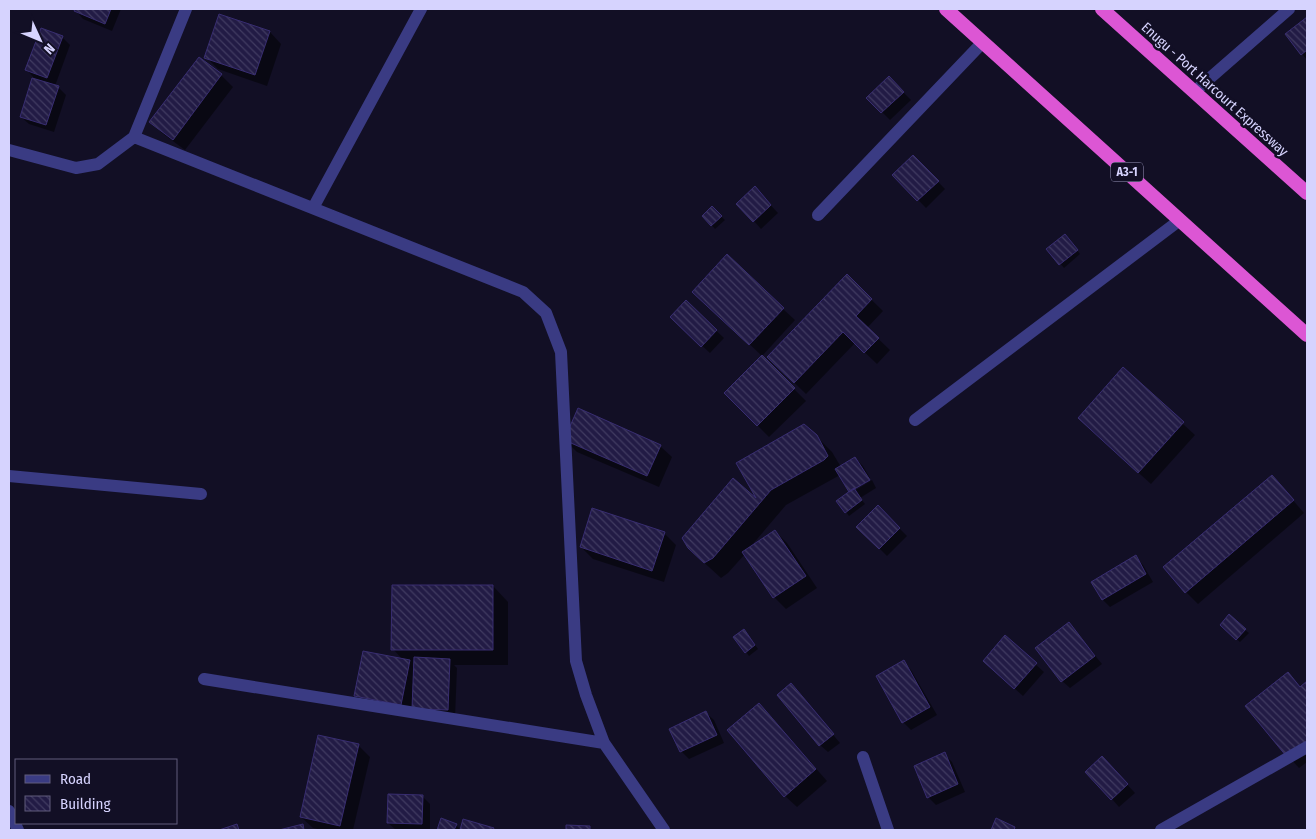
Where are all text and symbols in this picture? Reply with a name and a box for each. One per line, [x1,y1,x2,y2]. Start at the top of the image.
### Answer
north arrow [15,15,65,65]
street label: Enugu - Port Harcourt Expressway [1138,19,1292,160]
text: N [40,40,58,58]
road number: A3-1 [1111,162,1143,182]
legend [15,759,178,824]
text: Road [60,770,91,788]
text: Building [60,795,111,813]

